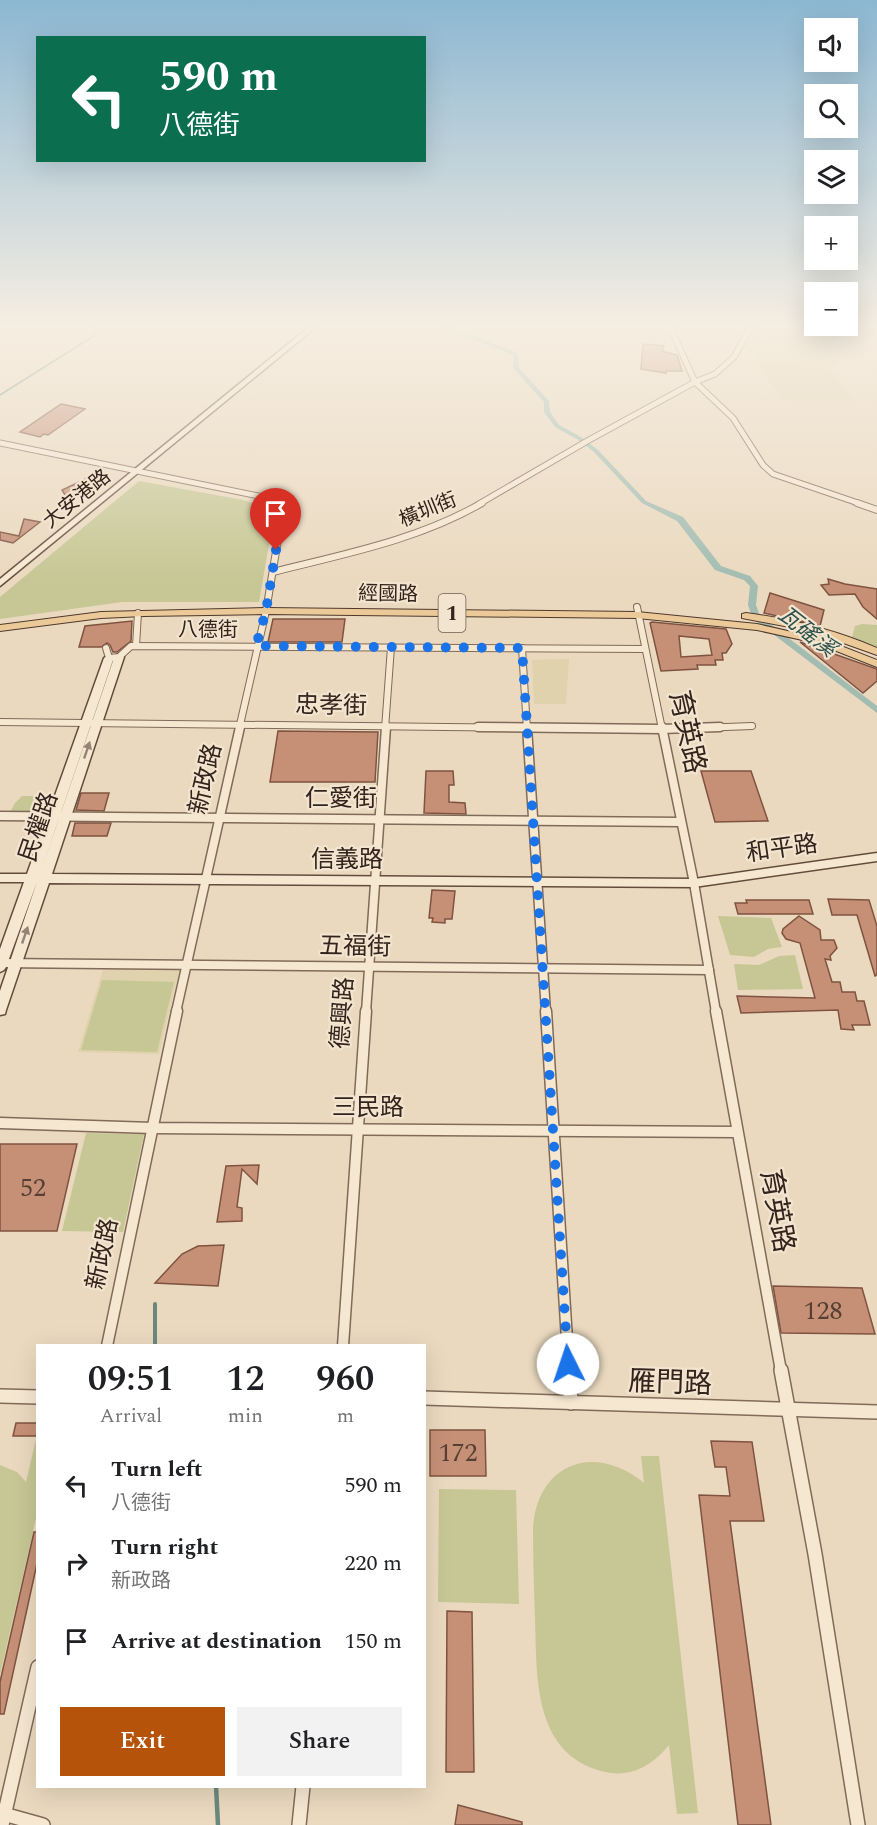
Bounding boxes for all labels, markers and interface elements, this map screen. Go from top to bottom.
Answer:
map controls [804,18,858,336]
button: sound [804,18,858,72]
text: 590 m [159,46,278,109]
icon: left [60,60,138,138]
button: search [804,84,858,138]
text: 八德街 [159,105,240,147]
button: layers [804,150,858,204]
button: + [804,216,858,270]
button: − [804,282,858,336]
street label: 大安港路 [36,462,118,536]
street label: 橫圳街 [395,485,461,535]
pin [250,488,301,550]
icon: arrive [259,497,292,530]
street label: 經國路 [358,578,418,610]
road number: 1 [438,594,466,632]
water label: 瓦磘溪 [771,599,846,667]
street label: 八德街 [178,615,238,645]
street label: 育英路 [657,686,717,778]
street label: 忠孝街 [295,687,367,725]
street label: 新政路 [180,740,232,818]
one-way arrow [83,741,93,759]
street label: 仁愛街 [305,781,377,817]
street label: 民權路 [10,787,68,867]
street label: 和平路 [744,826,820,872]
street label: 信義路 [311,842,383,878]
one-way arrow [21,926,31,944]
street label: 五福街 [319,928,391,966]
street label: 德興路 [323,976,363,1050]
street label: 三民路 [332,1090,404,1126]
street label: 育英路 [749,1166,805,1256]
house number: 52 [20,1168,46,1208]
street label: 新政路 [78,1215,128,1293]
house number: 128 [803,1291,843,1331]
position arrow [536,1332,600,1396]
text: 09:51 [88,1352,174,1407]
text: 12 [226,1352,265,1407]
text: 960 [316,1352,374,1407]
street label: 雁門路 [627,1360,713,1406]
text: Arrival [100,1401,162,1431]
text: min [228,1401,263,1431]
text: m [337,1401,354,1431]
house number: 172 [438,1433,478,1473]
text: Turn left [111,1453,203,1486]
icon: left [60,1469,93,1502]
text: 590 m [345,1469,402,1502]
text: 八德街 [111,1488,171,1518]
text: Turn right [111,1531,218,1564]
icon: right [60,1547,93,1580]
text: 220 m [345,1547,402,1580]
text: 新政路 [111,1566,171,1596]
icon: arrive [60,1625,93,1658]
text: Arrive at destination [111,1625,322,1658]
text: 150 m [345,1625,402,1658]
button: Exit [60,1707,225,1776]
button: Share [237,1707,402,1776]

